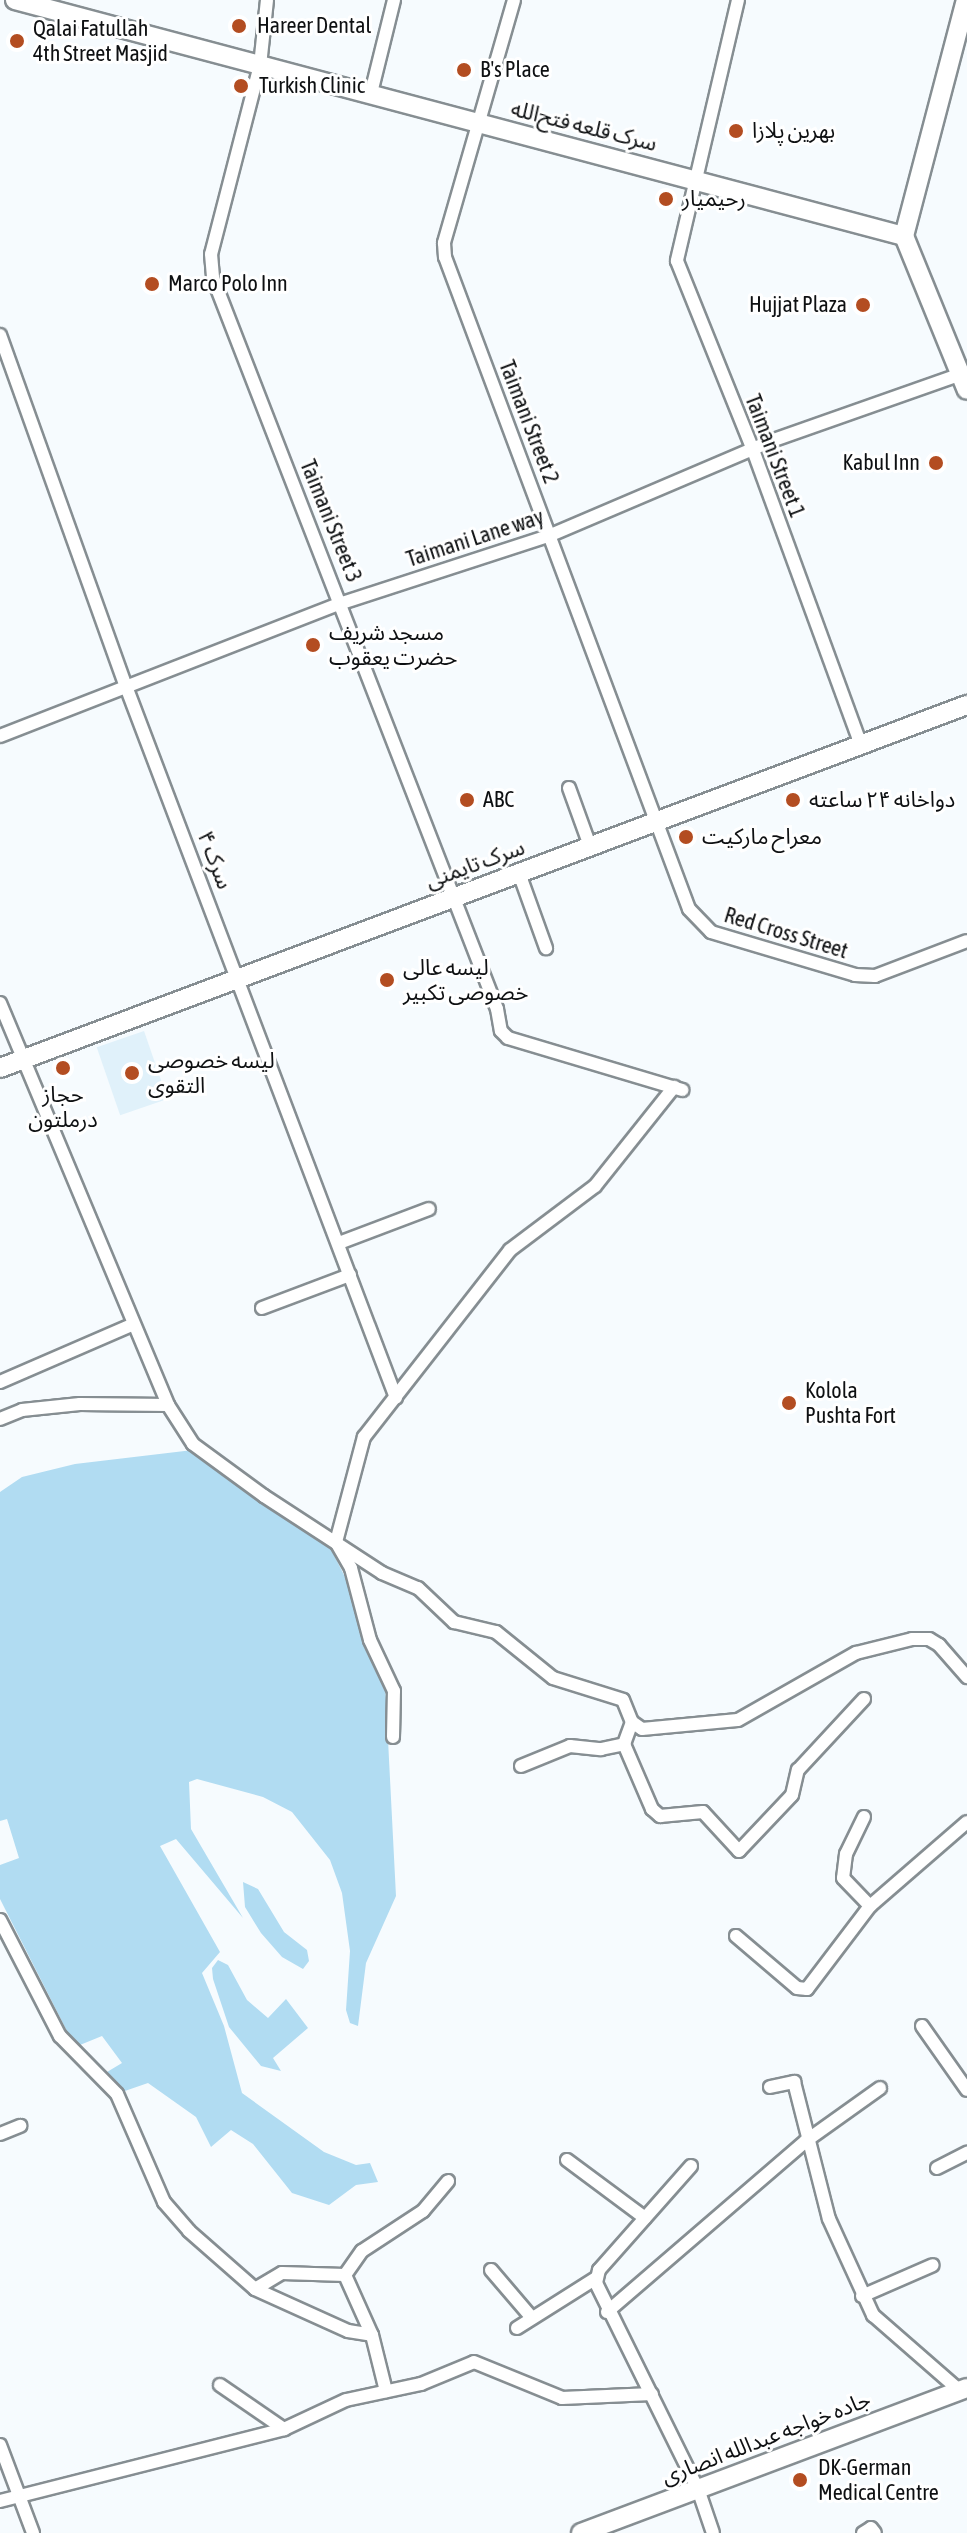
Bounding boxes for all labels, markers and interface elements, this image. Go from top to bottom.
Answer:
place label: Hareer Dental [257,13,371,39]
place label: Qalai Fatullah 4th Street Masjid [33,15,168,66]
marker: Hareer Dental [228,15,250,37]
marker: Qalai Fatullah 4th Street Masjid [8,32,26,50]
place label: B's Place [480,57,550,83]
marker: B's Place [455,61,473,79]
place label: Turkish Clinic [259,73,365,99]
marker: Turkish Clinic [230,75,252,97]
street label: سرک قلعه فتح‌الله [508,95,660,157]
place label: بهرین پلازا [752,118,835,144]
marker: بهرین پلازا [727,122,745,140]
place label: رحیمیار [682,186,746,212]
marker: رحیمیار [657,190,675,208]
place label: Marco Polo Inn [168,271,288,297]
marker: Marco Polo Inn [143,275,161,293]
place label: Hujjat Plaza [749,292,847,318]
marker: Hujjat Plaza [854,296,872,314]
street label: Taimani Street 2 [493,357,565,487]
street label: Taimani Street 1 [739,391,811,521]
place label: Kabul Inn [843,450,920,476]
marker: Kabul Inn [927,454,945,472]
street label: Taimani Street 3 [294,456,368,586]
street label: Taimani Lane way [403,503,547,573]
place label: مسجد شریف حضرت یعقوب [329,619,458,670]
marker: مسجد شریف حضرت یعقوب [304,636,322,654]
place label: ABC [483,787,514,813]
place label: دواخانه ۲۴ ساعته [809,787,955,813]
marker: ABC [458,791,476,809]
marker: دواخانه ۲۴ ساعته [784,791,802,809]
place label: معراح مارکیت [702,824,822,850]
street label: سرک ۴ [192,827,238,893]
marker: معراح مارکیت [677,828,695,846]
street label: سرک تایمنی [422,834,528,894]
street label: Red Cross Street [721,902,851,964]
place label: لیسه عالی خصوصی تکبیر [403,954,529,1006]
marker: لیسه عالی خصوصی تکبیر [378,971,396,989]
place label: لیسه خصوصی التقوی [148,1047,275,1098]
marker: حجاز درملتون [54,1059,72,1077]
marker: لیسه خصوصی التقوی [123,1064,141,1082]
place label: حجاز درملتون [28,1081,98,1132]
place label: Kolola Pushta Fort [805,1377,896,1428]
marker: Kolola Pushta Fort [780,1394,798,1412]
street label: جاده خواجه عبدالله انصاری [658,2386,874,2490]
place label: DK-German Medical Centre [818,2454,939,2506]
marker: DK-German Medical Centre [789,2469,811,2491]

